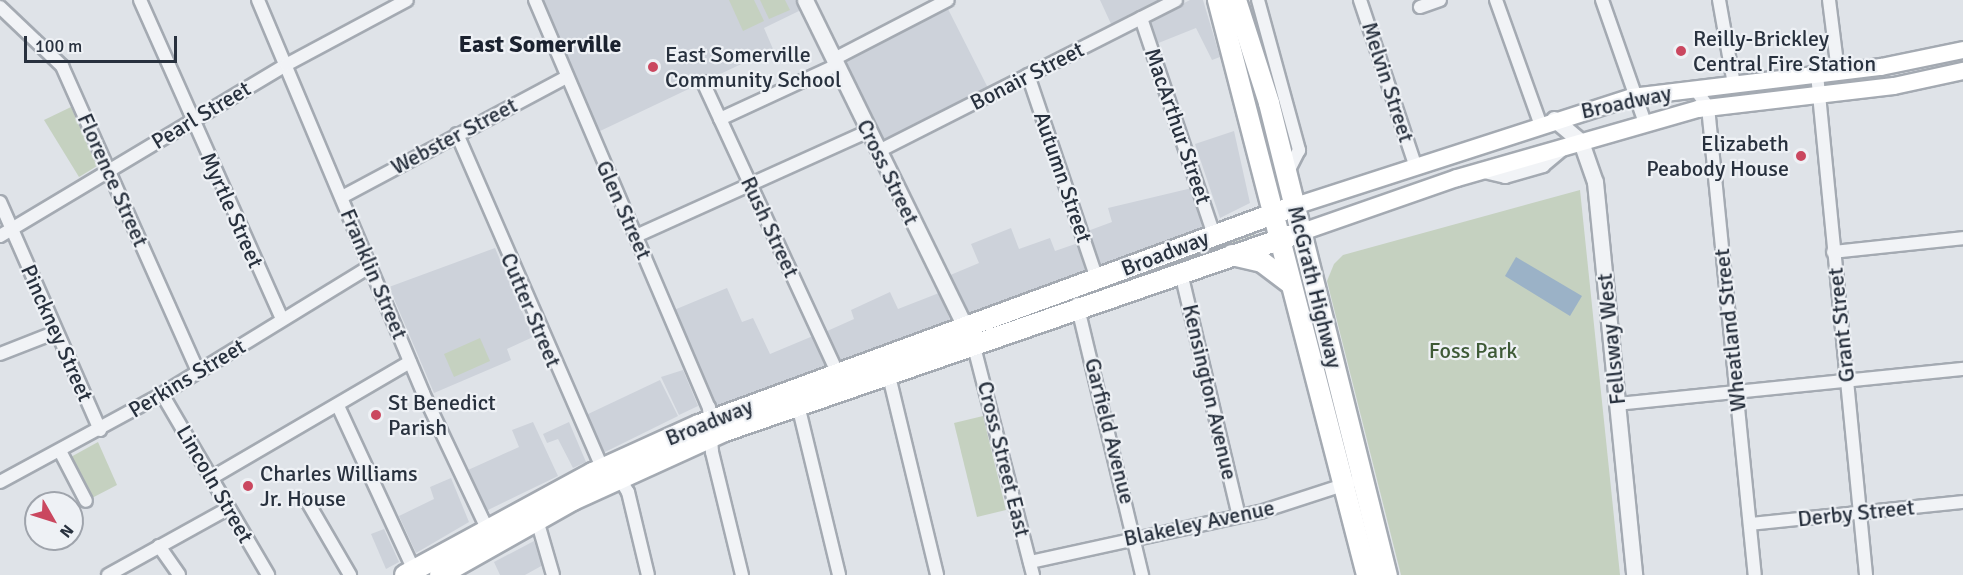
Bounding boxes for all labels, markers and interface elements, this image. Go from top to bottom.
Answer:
street label: Melvin Street [1356,19,1420,145]
scale bar [27,24,180,62]
place label: Reilly-Brickley Central Fire Station [1693,25,1876,76]
district label: East Somerville [458,31,622,59]
text: 100 m [35,35,82,57]
street label: Bonair Street [966,36,1088,116]
place label: East Somerville Community School [665,41,841,92]
marker: Reilly-Brickley Central Fire Station [1674,44,1688,58]
street label: MacArthur Street [1139,45,1217,207]
marker: East Somerville Community School [646,60,660,74]
street label: Pearl Street [147,75,255,155]
street label: Broadway [1578,80,1674,124]
street label: Webster Street [387,92,521,180]
street label: Autumn Street [1028,108,1098,246]
street label: Florence Street [72,109,154,251]
street label: Cross Street [851,115,925,229]
place label: Elizabeth Peabody House [1646,130,1789,182]
street label: Myrtle Street [195,148,269,272]
marker: Elizabeth Peabody House [1794,149,1808,163]
street label: Glen Street [590,156,658,264]
street label: Rush Street [735,172,805,282]
street label: McGrath Highway [1282,203,1348,371]
street label: Franklin Street [335,205,413,343]
street label: Broadway [1117,224,1213,282]
street label: Wheatland Street [1708,247,1752,413]
street label: Cutter Street [495,249,567,371]
street label: Pinckney Street [15,260,99,406]
street label: Grant Street [1822,266,1860,384]
street label: Fellsway West [1591,272,1631,406]
street label: Kensington Avenue [1177,302,1243,482]
street label: Perkins Street [124,333,250,423]
park label: Foss Park [1429,338,1517,364]
street label: Garfield Avenue [1079,355,1141,507]
street label: Cross Street East [972,378,1036,540]
place label: St Benedict Parish [388,389,496,440]
street label: Broadway [662,393,756,451]
marker: St Benedict Parish [369,408,383,422]
street label: Lincoln Street [171,421,259,547]
place label: Charles Williams Jr. House [260,460,418,512]
marker: Charles Williams Jr. House [241,479,255,493]
north arrow [24,491,84,551]
street label: Blakeley Avenue [1121,494,1277,552]
street label: Derby Street [1796,494,1916,532]
text: N [55,520,78,542]

